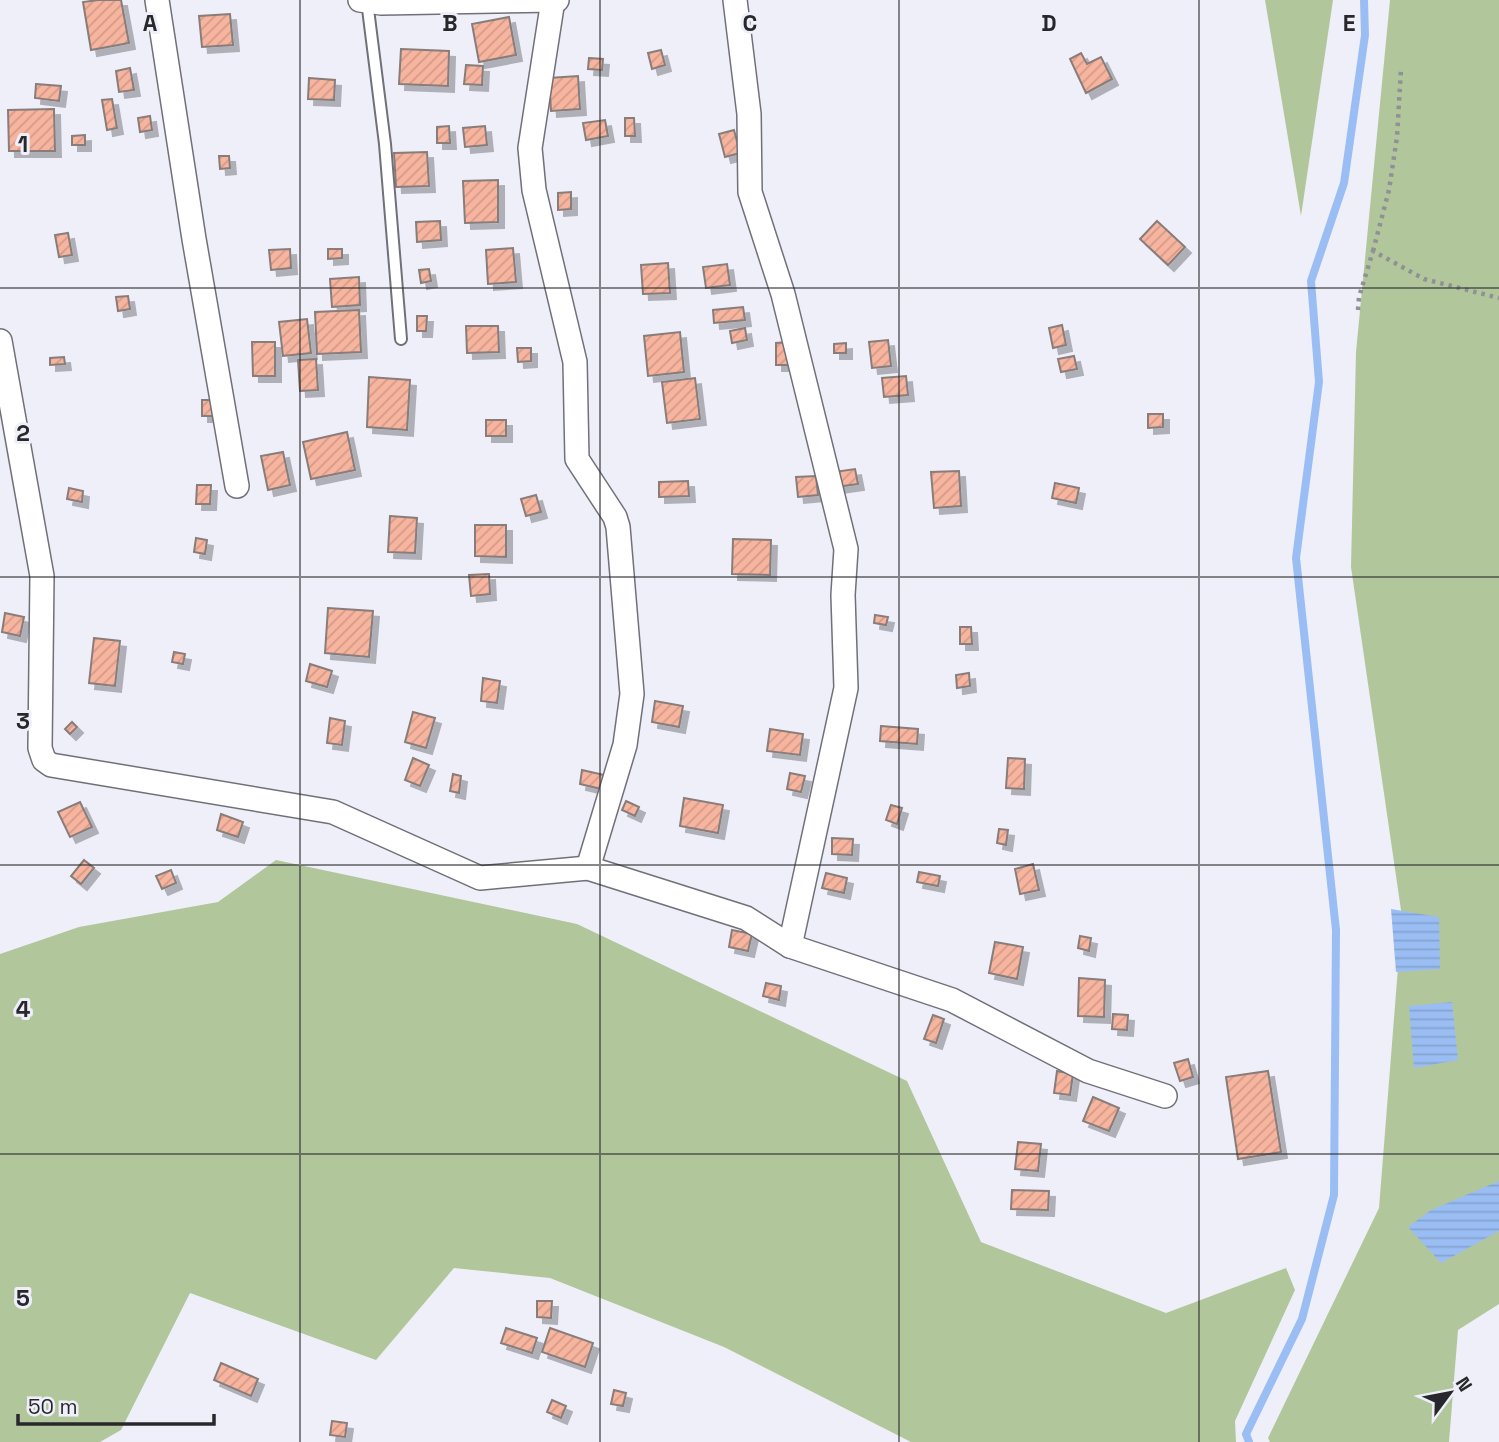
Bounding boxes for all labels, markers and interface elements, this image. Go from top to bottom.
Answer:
text: A [143,8,158,38]
text: B [442,8,458,38]
text: C [743,8,757,38]
text: D [1041,8,1057,38]
text: E [1343,8,1355,38]
text: 1 [18,129,28,159]
text: 2 [16,418,30,448]
text: 3 [16,706,30,736]
text: 4 [16,994,31,1024]
text: 5 [16,1283,30,1313]
north arrow [1415,1358,1485,1428]
text: N [1450,1372,1478,1396]
scale bar [18,1382,214,1426]
text: 50 m [28,1393,78,1420]

